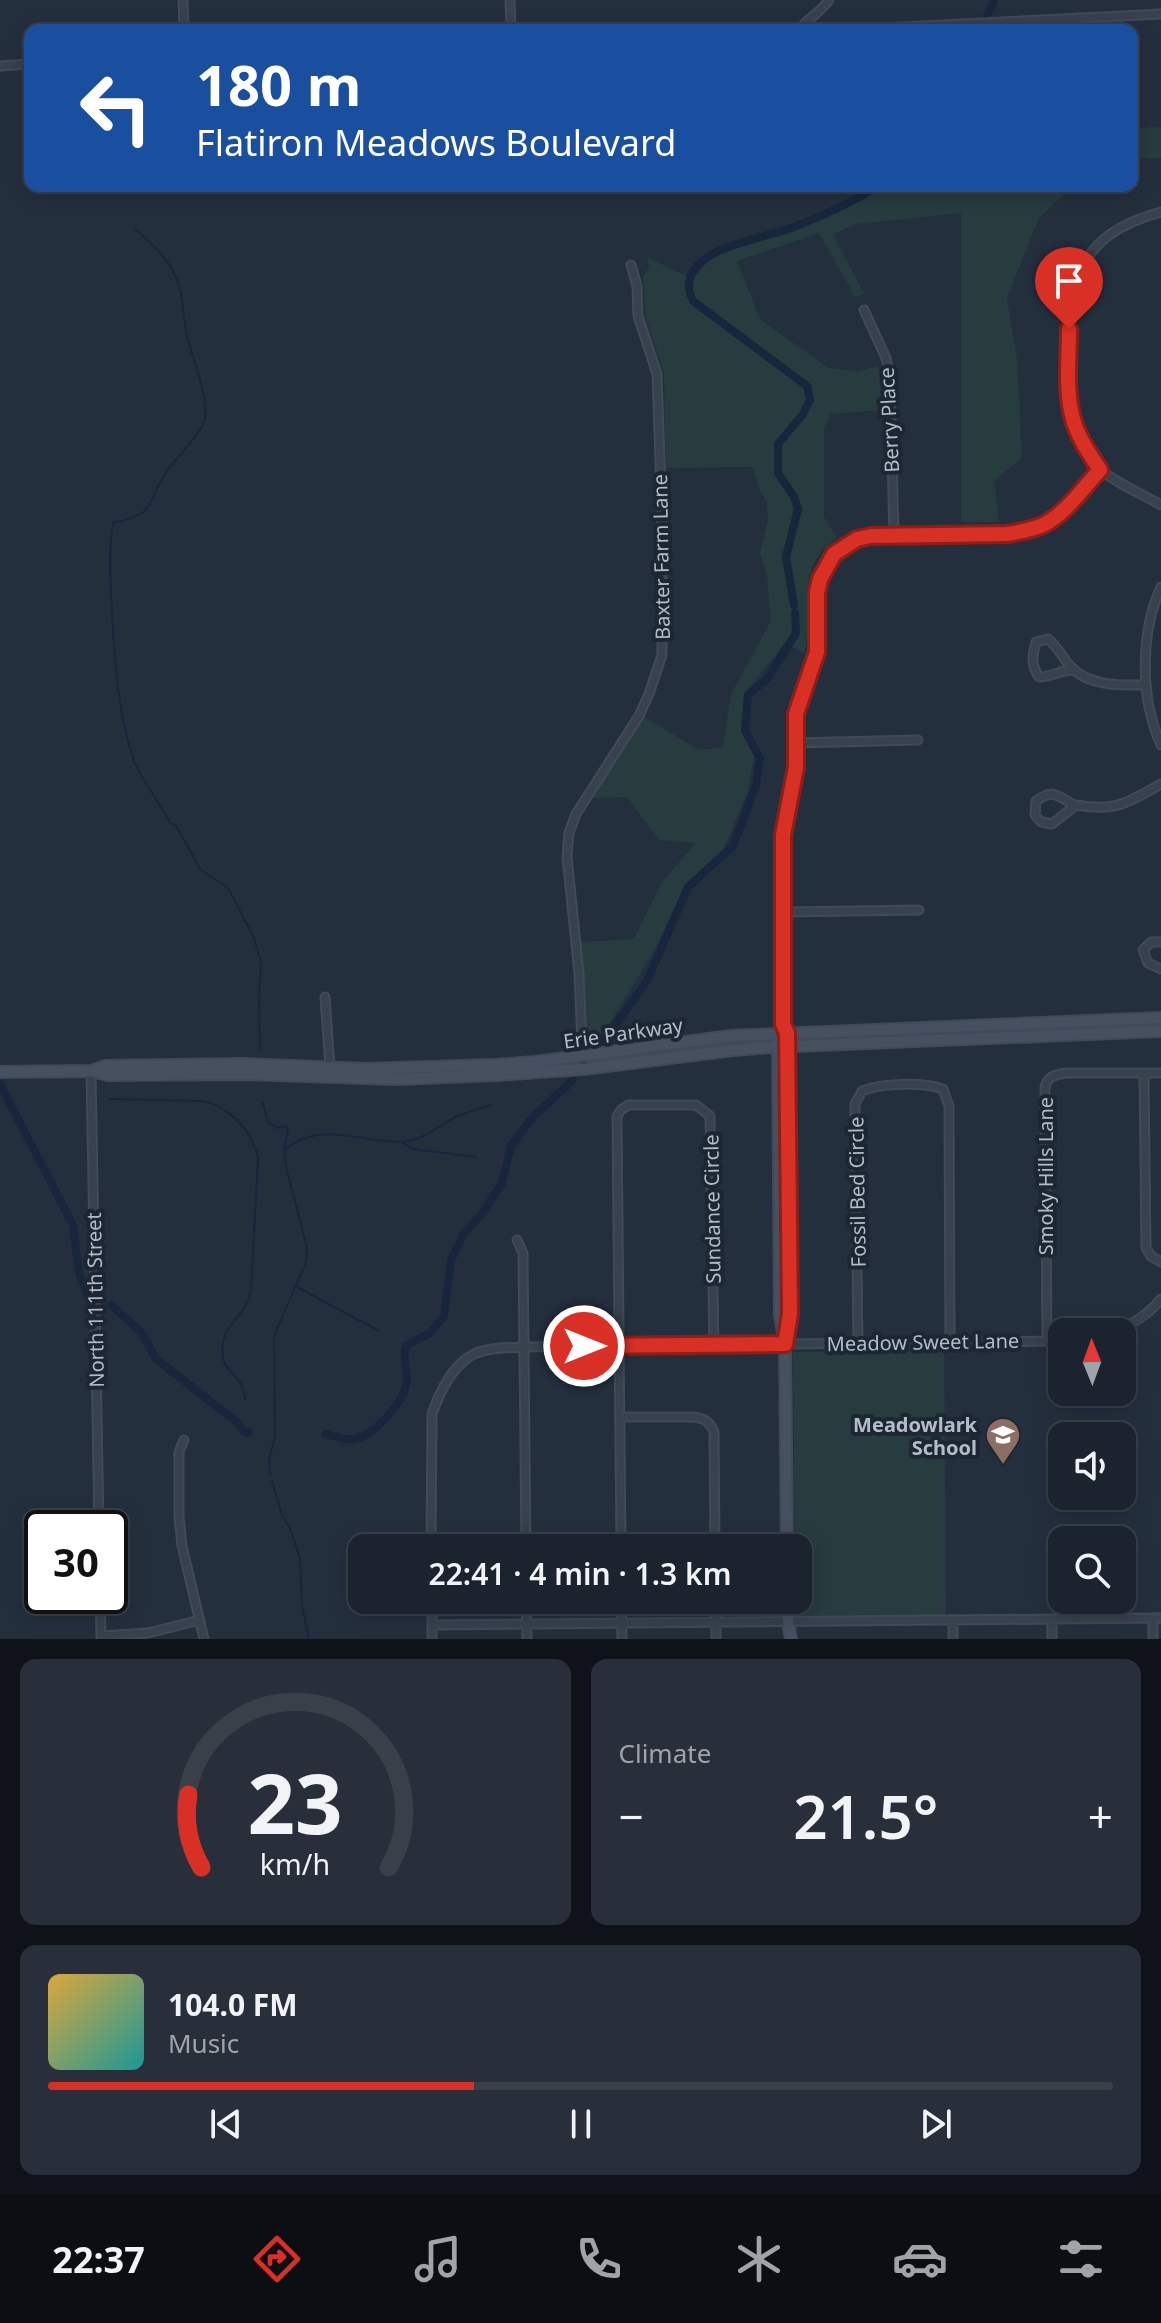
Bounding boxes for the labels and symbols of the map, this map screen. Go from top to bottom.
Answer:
pin [1035,247,1103,329]
street label: Berry Place [873,367,905,473]
street label: Baxter Farm Lane [646,474,676,640]
street label: Erie Parkway [561,1011,685,1055]
street label: Smoky Hills Lane [1032,1097,1059,1255]
street label: Fossil Bed Circle [842,1116,872,1268]
street label: Sundance Circle [697,1134,727,1284]
street label: North 111th Street [80,1212,110,1388]
position arrow [542,1304,626,1388]
north arrow [1048,1318,1136,1406]
street label: Meadow Sweet Lane [826,1327,1020,1357]
place label: Meadowlark School [853,1411,978,1461]
school or university icon: Meadowlark School [984,1416,1022,1466]
speed limit sign: 30 [24,1510,128,1614]

